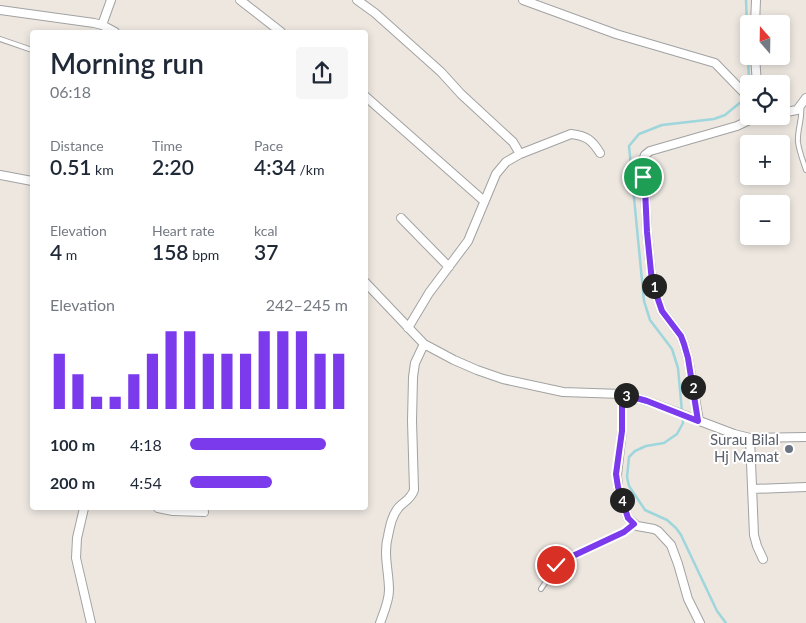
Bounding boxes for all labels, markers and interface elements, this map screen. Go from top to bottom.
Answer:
north arrow [740,15,790,65]
map controls [740,15,790,245]
text: Morning run [50,46,204,80]
button: share [296,47,348,99]
button: locate [740,75,790,125]
text: 06:18 [50,82,91,101]
button: + [740,135,790,185]
text: Distance [50,137,104,154]
text: Time [152,137,183,154]
text: Pace [254,137,283,154]
text: 0.51 [50,154,92,179]
text: 2:20 [152,154,194,179]
text: 4:34 [254,154,296,179]
pin [622,156,664,198]
text: km [92,161,114,178]
text: /km [296,161,324,178]
icon: arrive [629,163,657,191]
button: − [740,195,790,245]
text: Elevation [50,222,107,239]
text: Heart rate [152,222,215,239]
text: kcal [254,222,278,239]
text: 4 [50,239,62,264]
text: 158 [152,239,189,264]
text: 37 [254,239,278,264]
text: m [62,246,77,263]
text: bpm [189,246,219,263]
pin: 1 [642,274,666,298]
text: 1 [650,278,659,295]
text: Elevation [50,295,115,314]
text: 242–245 m [266,295,348,314]
pin: 2 [680,374,706,400]
text: 2 [689,379,698,396]
pin: 3 [614,382,638,408]
text: 3 [622,387,631,404]
place label: Surau Bilal Hj Mamat [710,430,780,465]
text: 100 m [50,435,95,454]
text: 4:18 [130,435,162,454]
marker: Surau Bilal Hj Mamat [783,443,795,455]
text: 200 m [50,473,95,492]
text: 4:54 [130,473,162,492]
pin: 4 [610,488,634,512]
text: 4 [618,492,627,509]
pin [535,544,577,586]
icon: check [542,551,570,579]

